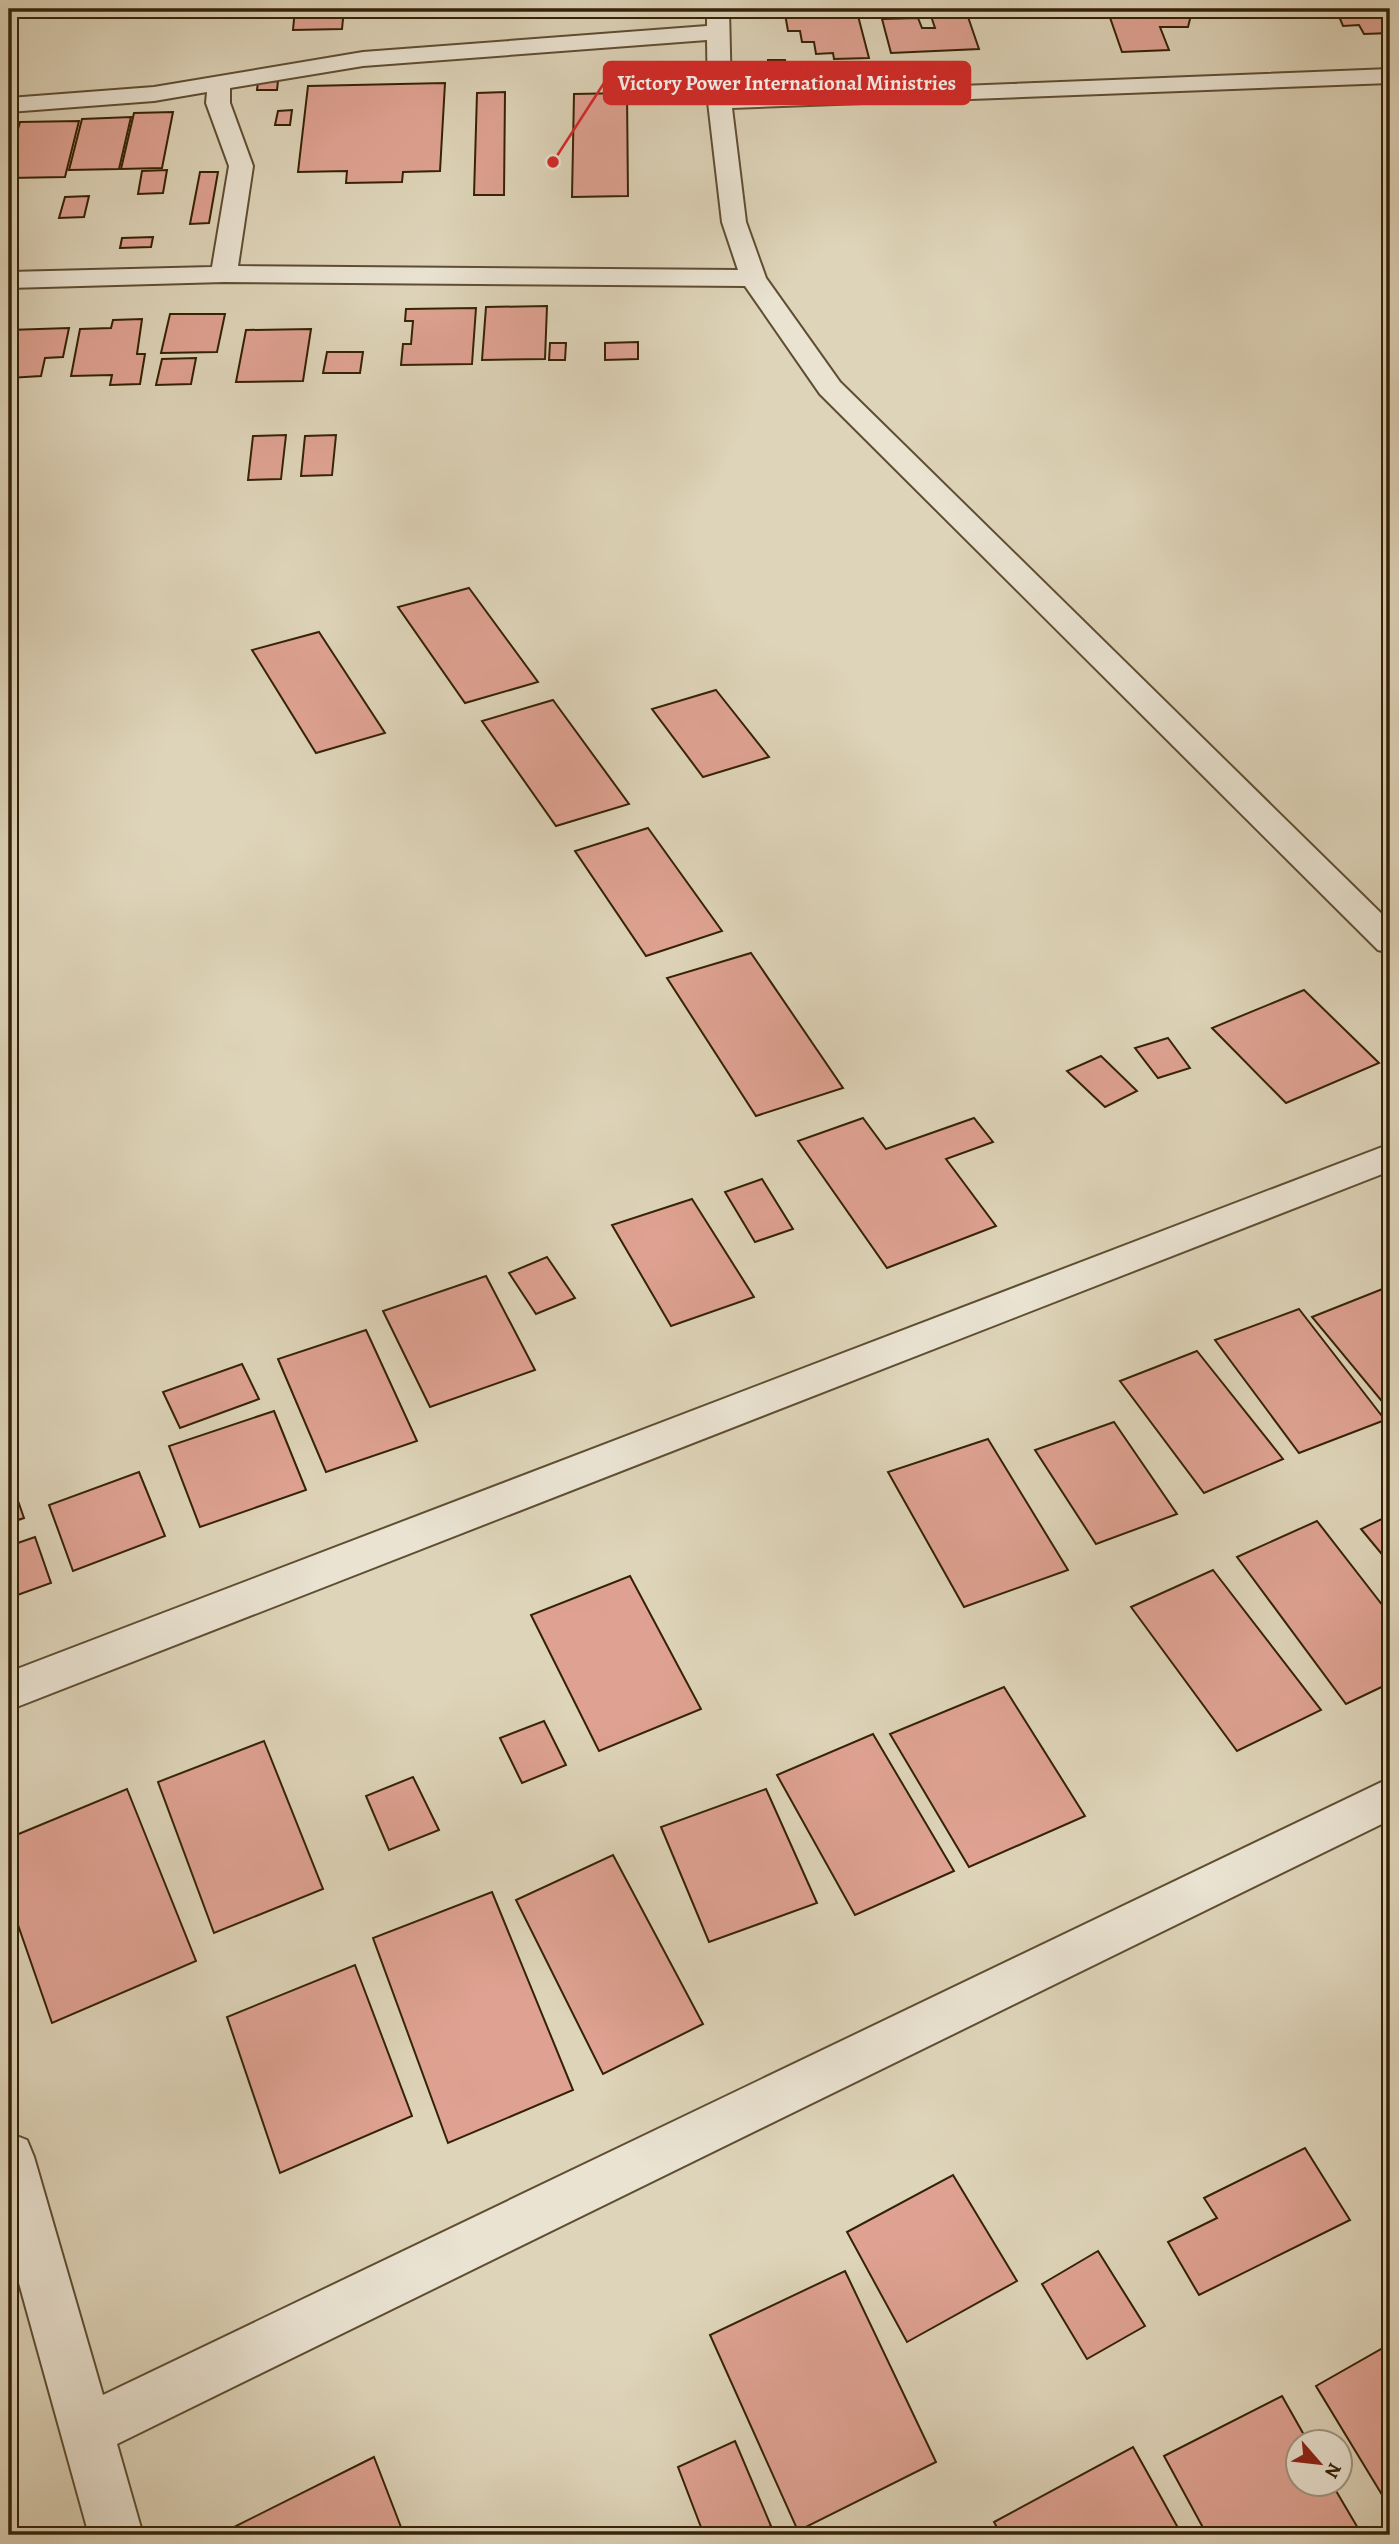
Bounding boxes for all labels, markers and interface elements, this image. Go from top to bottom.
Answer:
callout: Victory Power International Ministries [604,62,970,104]
text: Victory Power International Ministries [617,69,956,97]
north arrow [1284,2428,1354,2498]
text: N [1318,2458,1348,2483]

